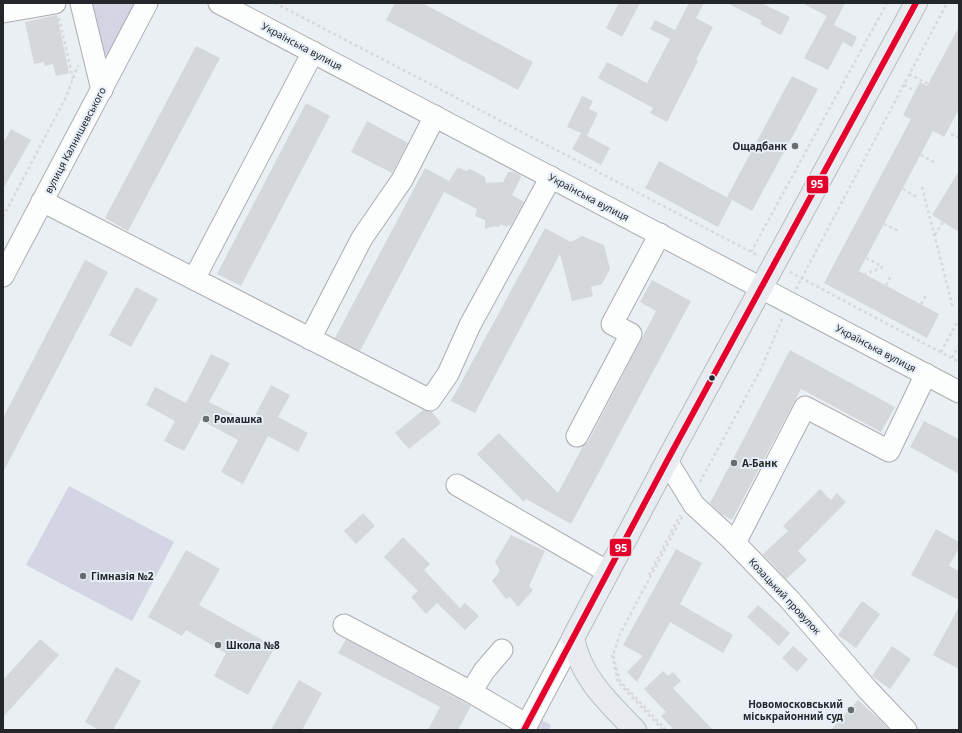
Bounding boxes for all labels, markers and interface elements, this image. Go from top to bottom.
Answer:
street label: Українська вулиця [259,19,345,73]
street label: вулиця Калнишевського [41,84,109,196]
place label: Ощадбанк [732,139,788,153]
marker: Ощадбанк [790,141,800,151]
street label: Українська вулиця [546,170,632,224]
line badge: 95 [806,175,829,194]
text: 95 [811,176,823,191]
street label: Українська вулиця [833,321,919,375]
unlabelled marker [707,373,717,383]
place label: Ромашка [214,412,262,426]
marker: Ромашка [201,414,211,424]
place label: А-Банк [742,456,778,470]
marker: А-Банк [729,458,739,468]
line badge: 95 [609,538,632,557]
text: 95 [615,540,627,555]
street label: Козацький провулок [746,555,825,638]
place label: Гімназія №2 [91,569,154,583]
marker: Гімназія №2 [78,571,88,581]
place label: Школа №8 [226,638,280,652]
marker: Школа №8 [213,640,223,650]
place label: Новомосковський міськрайонний суд [743,697,844,723]
marker: Новомосковський міськрайонний суд [846,705,856,715]

